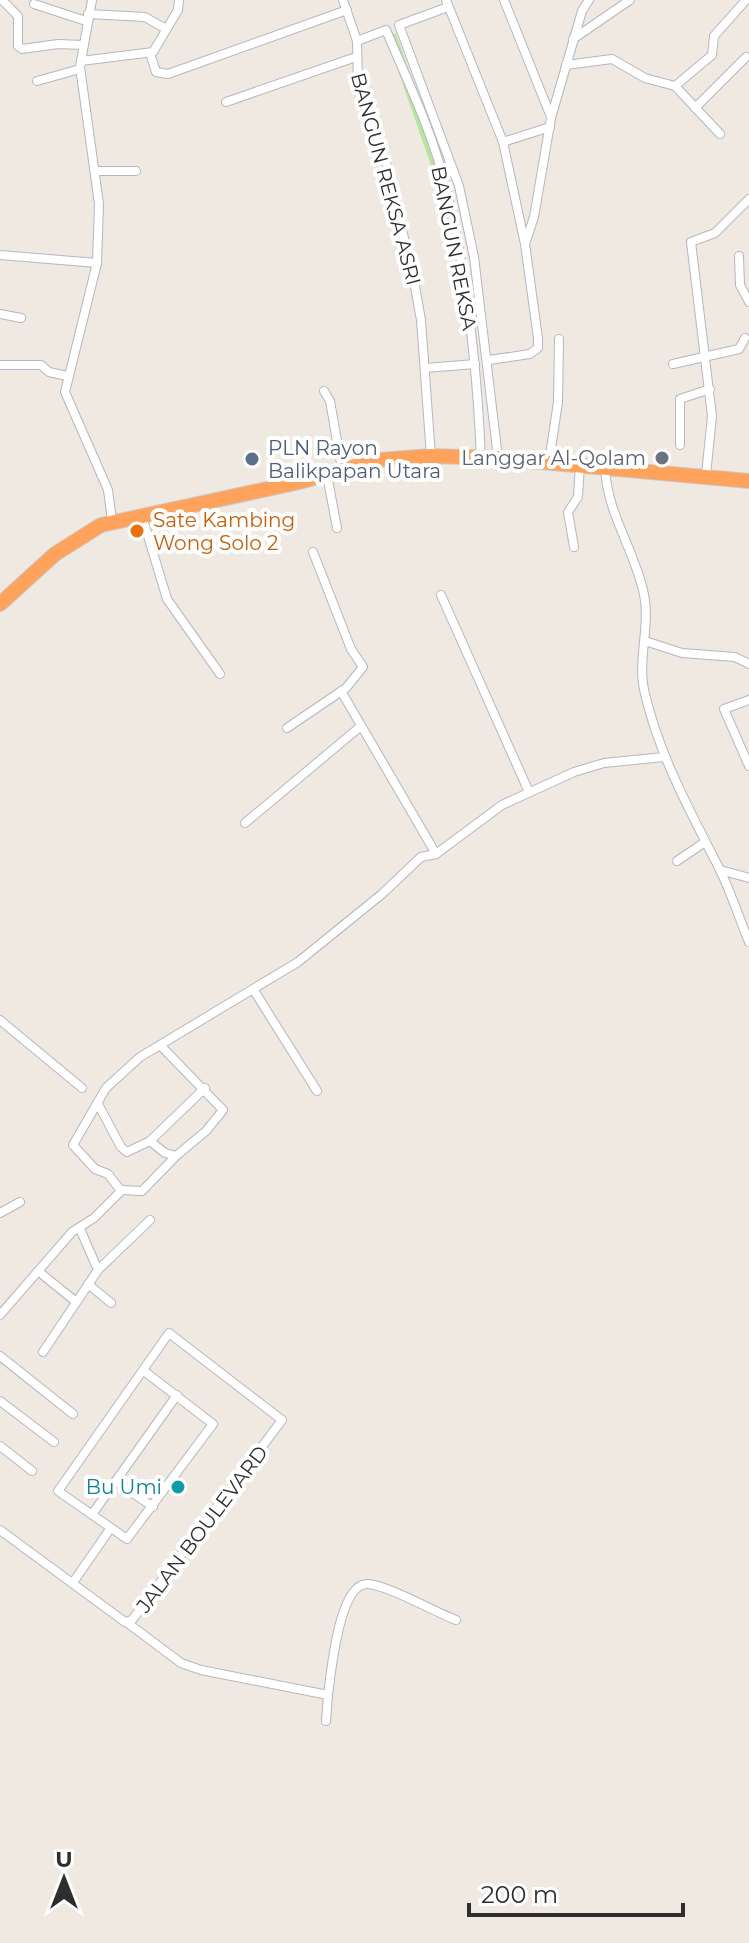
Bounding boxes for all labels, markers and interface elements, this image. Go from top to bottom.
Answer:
street label: BANGUN REKSA ASRI [346,70,426,288]
street label: BANGUN REKSA [426,164,482,333]
place label: PLN Rayon Balikpapan Utara [268,436,441,483]
place label: Langgar Al-Qolam [461,446,646,470]
marker: Langgar Al-Qolam [653,449,671,467]
marker: PLN Rayon Balikpapan Utara [243,450,261,468]
place label: Sate Kambing Wong Solo 2 [153,508,295,555]
marker: Sate Kambing Wong Solo 2 [128,522,146,540]
street label: JALAN BOULEVARD [131,1441,273,1618]
place label: Bu Umi [86,1475,162,1499]
marker: Bu Umi [169,1478,187,1496]
north arrow [24,1839,104,1919]
text: U [55,1846,73,1873]
scale bar [469,1867,683,1917]
text: 200 m [481,1880,558,1909]

